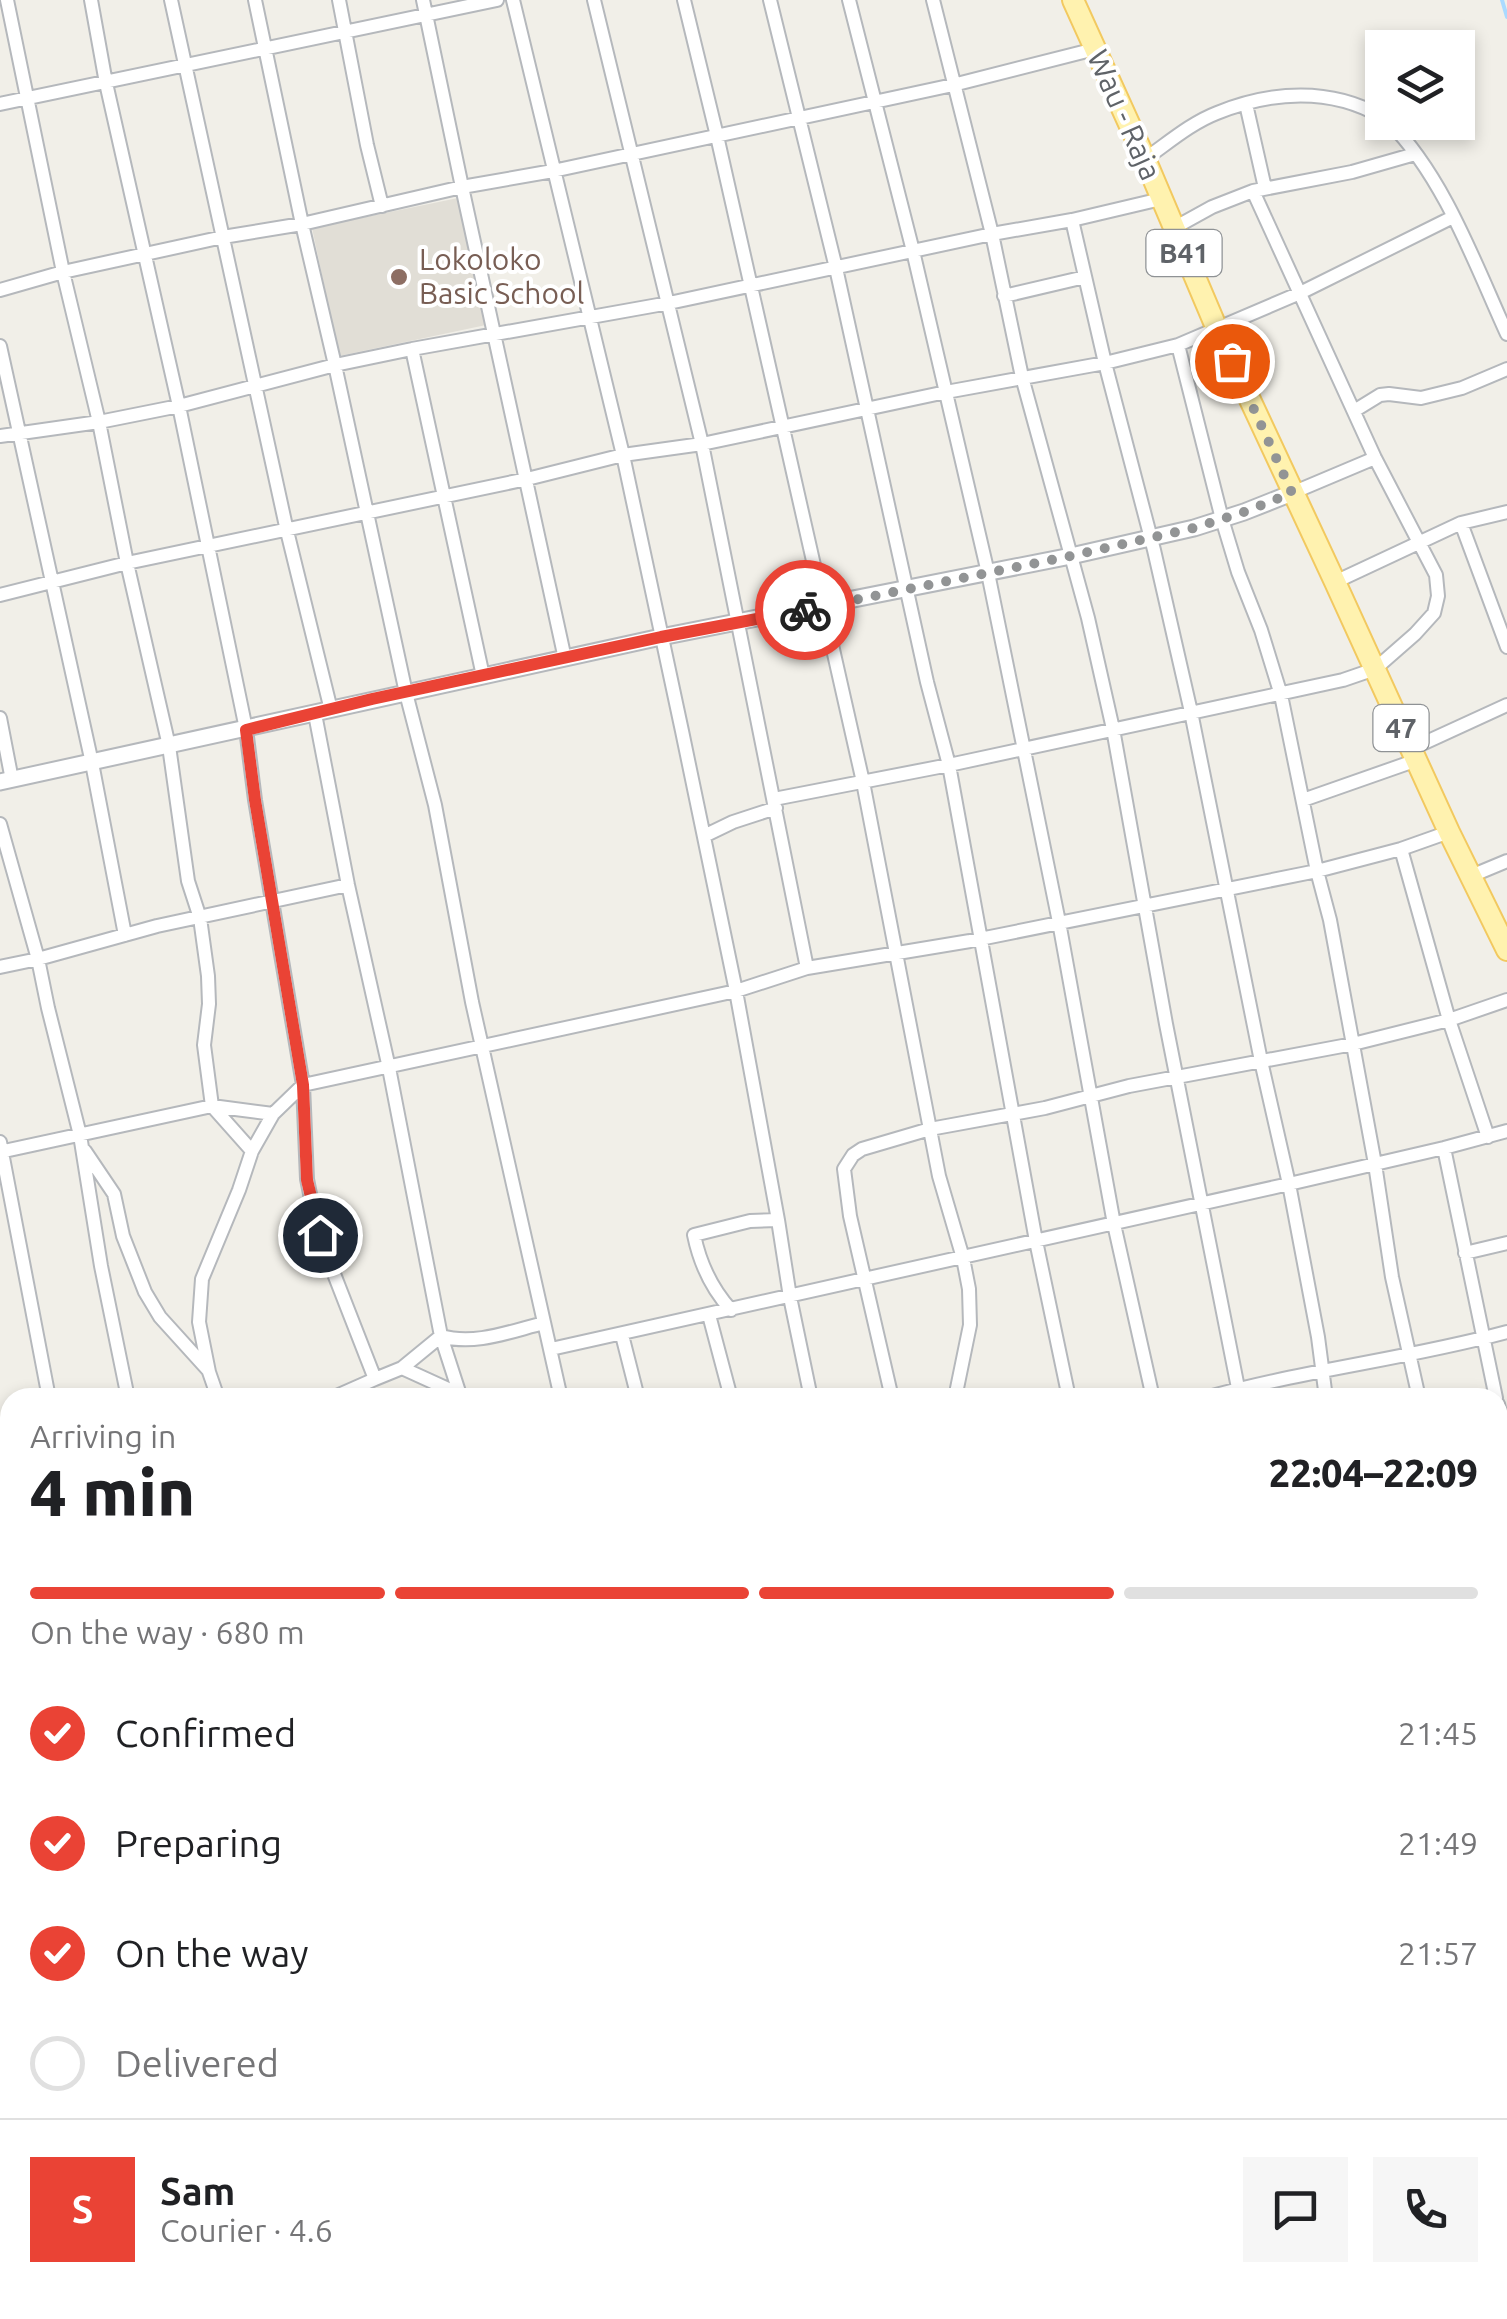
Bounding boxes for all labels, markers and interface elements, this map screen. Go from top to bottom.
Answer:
map controls [1365,30,1475,140]
button: layers [1365,30,1475,140]
street label: Wau - Raja [1081,44,1169,185]
road number: B41 [1146,230,1222,276]
place label: Lokoloko Basic School [419,242,584,310]
marker: Lokoloko Basic School [388,266,410,288]
pin [1190,319,1275,404]
icon: bag [1205,334,1260,389]
courier [755,560,855,660]
icon: bike [778,583,833,638]
road number: 47 [1374,705,1428,751]
pin [278,1193,363,1278]
icon: home [293,1208,348,1263]
text: Arriving in [30,1418,176,1454]
text: 22:04–22:09 [1269,1452,1478,1494]
text: 4 min [30,1455,195,1528]
text: On the way · 680 m [30,1614,305,1650]
icon: check [30,1706,85,1761]
text: Confirmed [115,1712,296,1754]
text: 21:45 [1398,1715,1478,1751]
icon: check [30,1816,85,1871]
text: Preparing [115,1822,282,1864]
text: 21:49 [1398,1825,1478,1861]
icon: check [30,1926,85,1981]
text: On the way [115,1932,308,1974]
text: 21:57 [1398,1935,1478,1971]
text: Delivered [115,2042,279,2084]
button: chat [1243,2157,1348,2262]
button: phone [1373,2157,1478,2262]
text: Sam [160,2170,235,2212]
text: S [72,2188,93,2230]
text: Courier · 4.6 [160,2212,333,2248]

